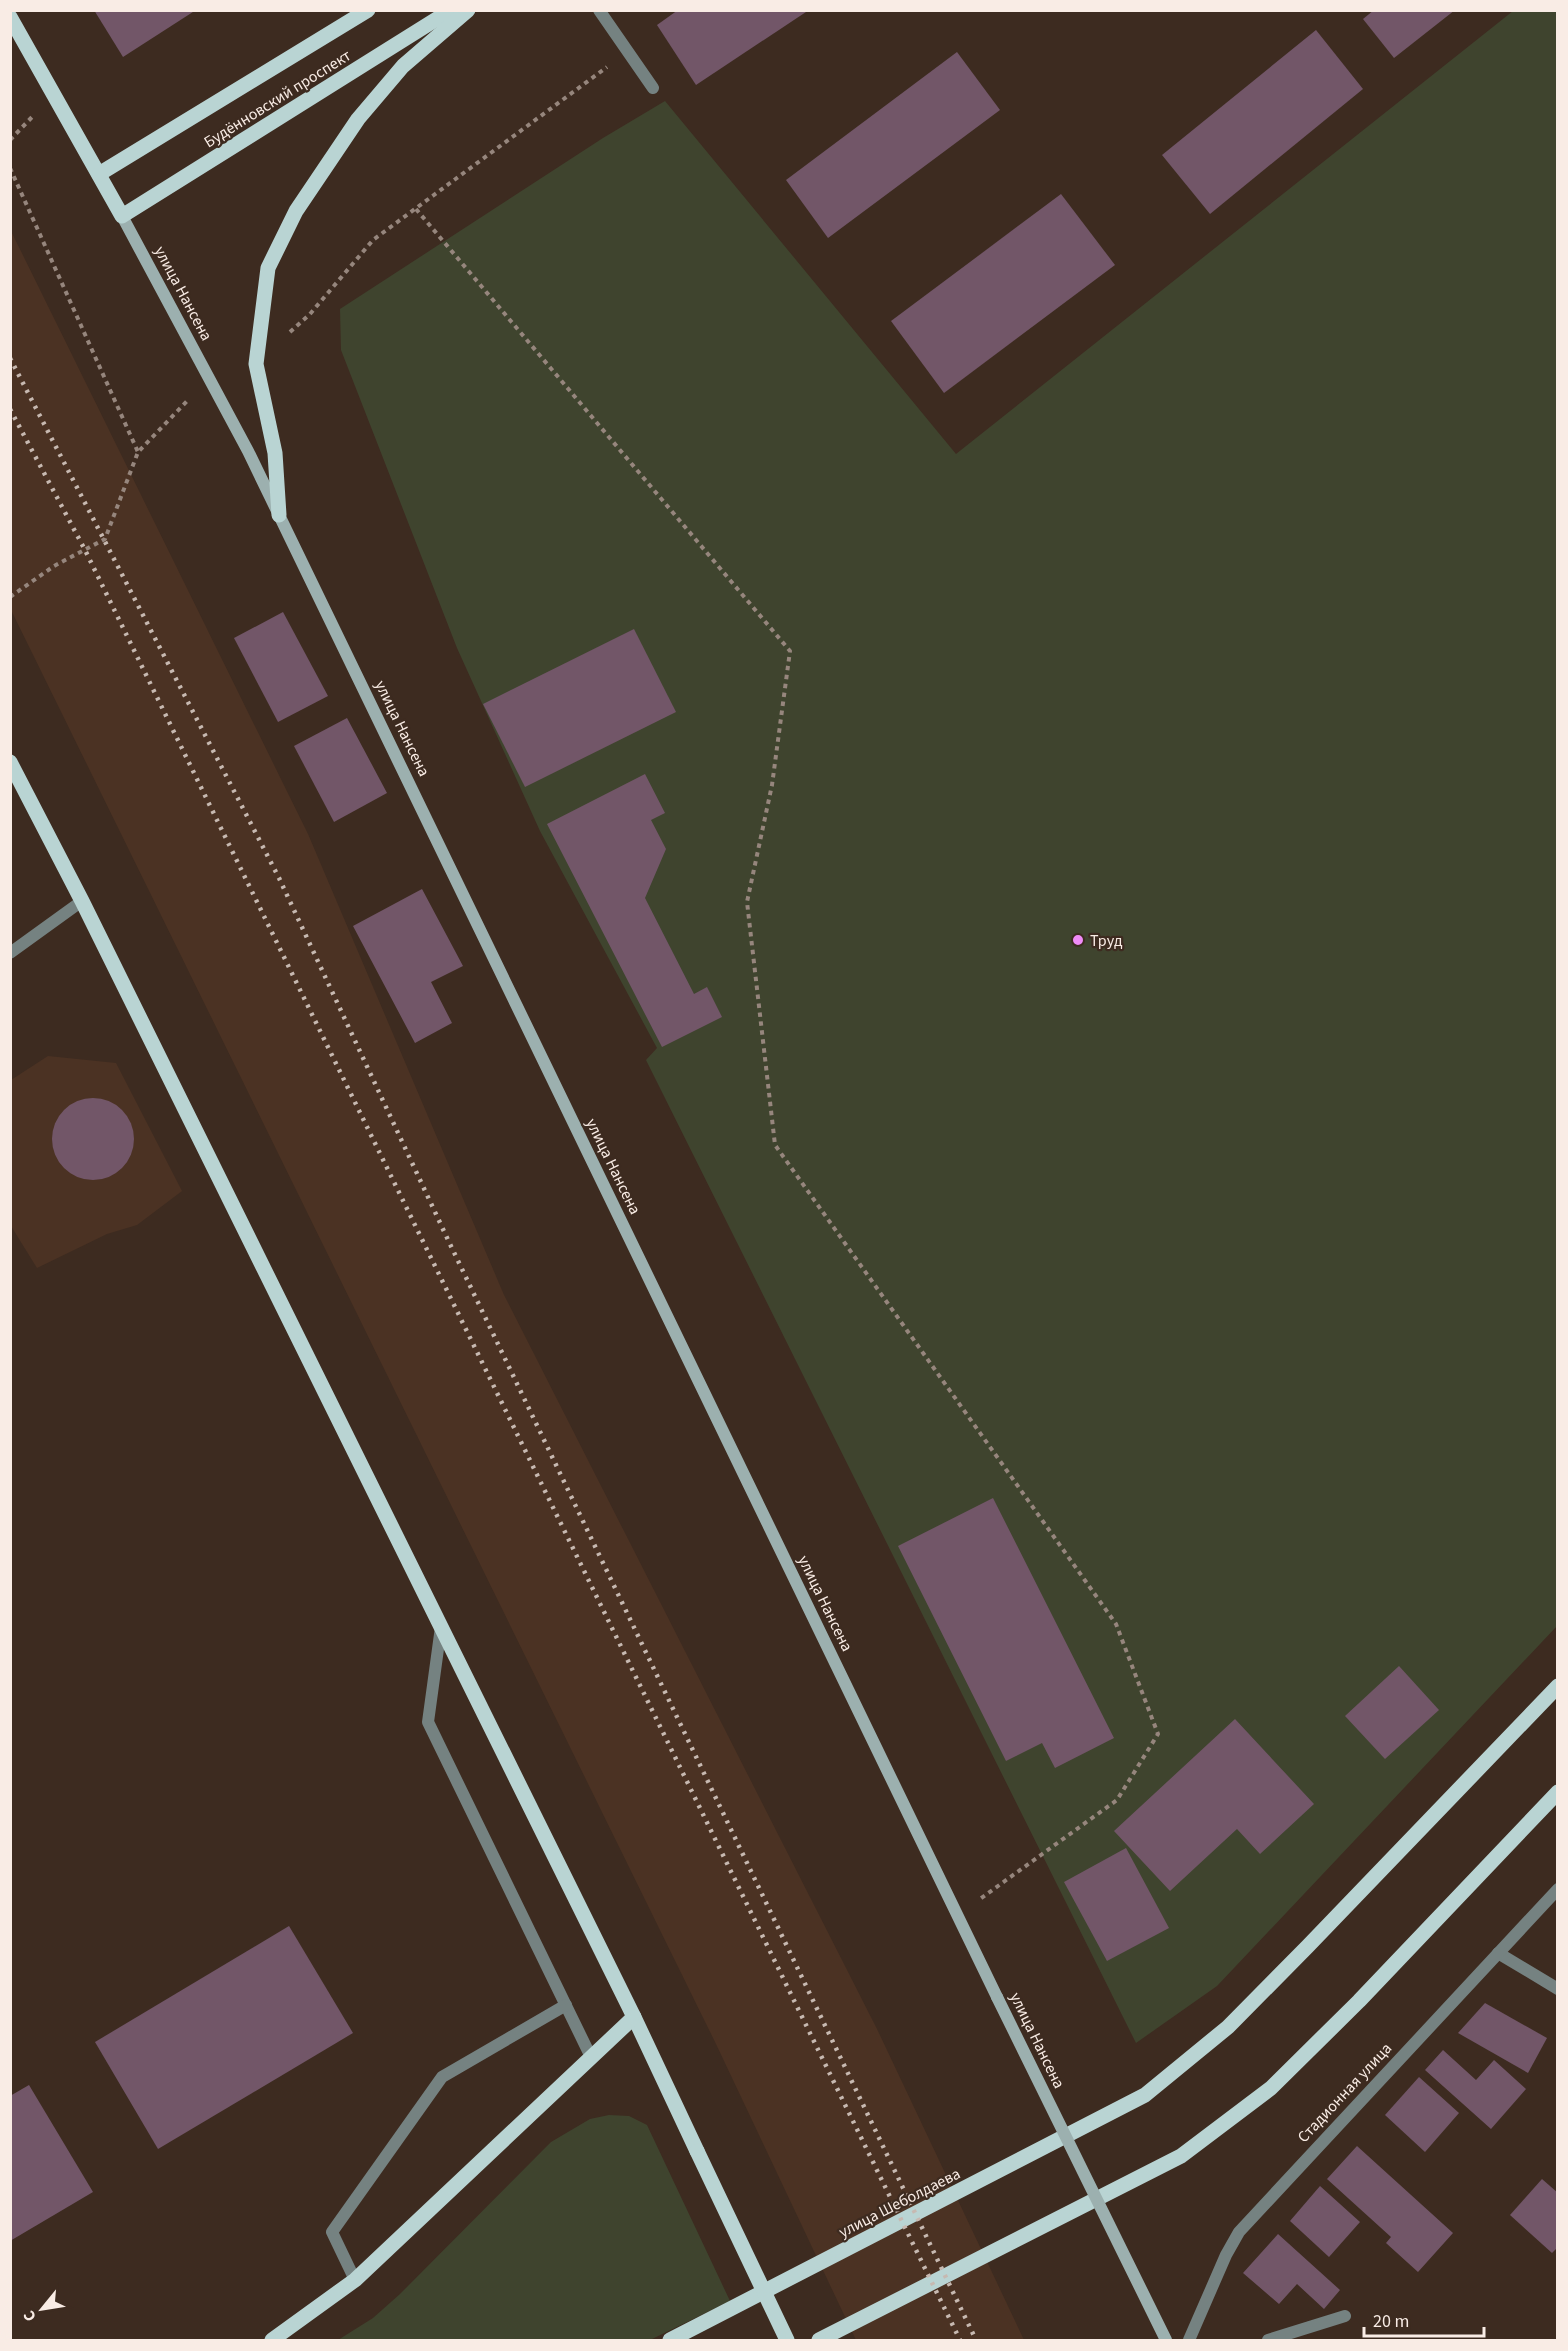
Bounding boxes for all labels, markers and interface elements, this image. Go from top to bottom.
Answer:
street label: Будённовский проспект [200,45,355,153]
street label: улица Нансена [149,242,217,345]
street label: улица Нансена [369,677,435,780]
place label: Труд [1090,930,1123,952]
marker: Труд [1071,933,1085,947]
street label: улица Нансена [580,1115,646,1218]
street label: улица Нансена [792,1552,858,1655]
street label: улица Нансена [1004,1989,1070,2092]
street label: Стадионная улица [1293,2038,1397,2148]
street label: улица Шеболдаева [835,2163,964,2243]
north arrow [12,2279,72,2339]
scale bar [1364,2300,1484,2338]
text: С [18,2306,42,2326]
text: 20 m [1373,2309,1409,2334]

